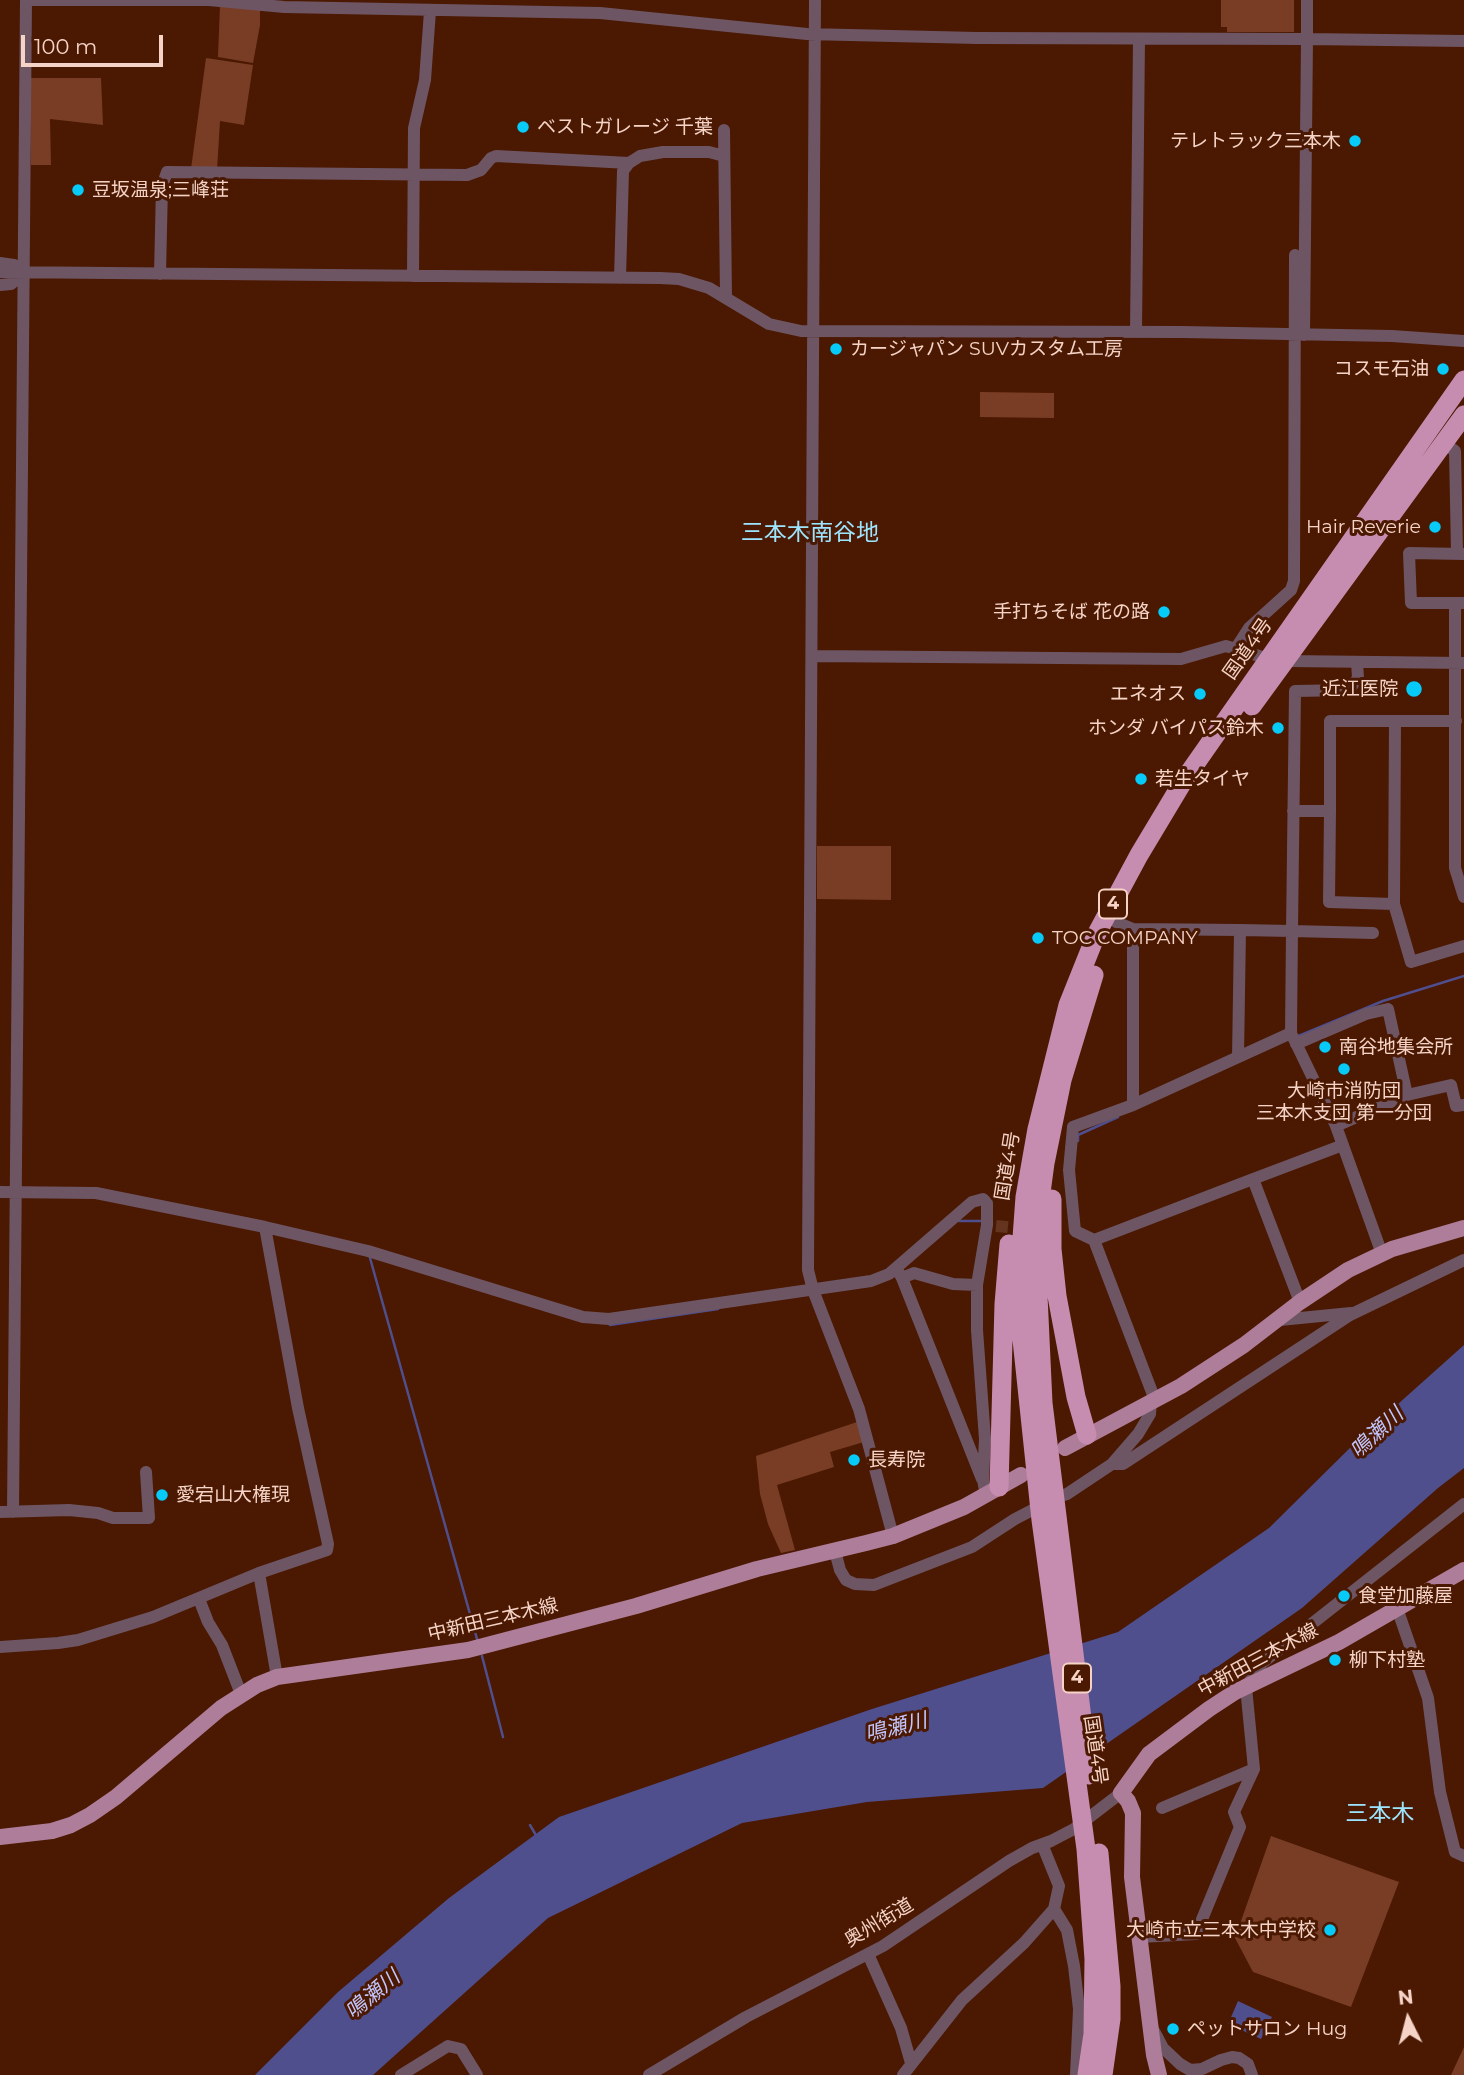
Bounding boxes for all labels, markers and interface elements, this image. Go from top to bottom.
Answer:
scale bar [24,21,166,65]
text: 100 m [34,34,97,59]
place label: ベストガレージ 千葉 [537,116,713,138]
marker: ベストガレージ 千葉 [515,119,531,135]
place label: テレトラック三本木 [1170,130,1341,152]
marker: テレトラック三本木 [1347,133,1363,149]
place label: 豆坂温泉;三峰荘 [92,179,229,201]
marker: 豆坂温泉;三峰荘 [70,182,86,198]
place label: カージャパン SUVカスタム工房 [850,338,1123,360]
marker: カージャパン SUVカスタム工房 [828,341,844,357]
place label: コスモ石油 [1334,358,1429,380]
marker: コスモ石油 [1435,361,1451,377]
place label: Hair Reverie [1306,516,1421,538]
district label: 三本木南谷地 [741,519,879,547]
marker: Hair Reverie [1427,519,1443,535]
place label: 手打ちそば 花の路 [993,601,1150,623]
marker: 手打ちそば 花の路 [1156,604,1172,620]
street label: 国道4号 [1219,614,1277,684]
place label: 近江医院 [1322,678,1398,700]
marker: 近江医院 [1404,679,1424,699]
place label: エネオス [1110,683,1186,705]
marker: エネオス [1192,686,1208,702]
place label: ホンダ バイパス鈴木 [1088,717,1264,739]
marker: ホンダ バイパス鈴木 [1270,720,1286,736]
place label: 若生タイヤ [1155,768,1250,790]
marker: 若生タイヤ [1133,771,1149,787]
road number: 4 [1099,890,1127,918]
place label: TOC COMPANY [1052,927,1198,949]
marker: TOC COMPANY [1030,930,1046,946]
place label: 南谷地集会所 [1339,1036,1453,1058]
marker: 南谷地集会所 [1317,1039,1333,1055]
marker: 大崎市消防団 三本木支団 第一分団 [1336,1061,1352,1077]
place label: 大崎市消防団 三本木支団 第一分団 [1256,1080,1432,1124]
street label: 国道4号 [991,1130,1025,1202]
water label: 鳴瀬川 [1345,1402,1409,1464]
place label: 長寿院 [868,1449,925,1471]
marker: 長寿院 [846,1452,862,1468]
place label: 愛宕山大権現 [176,1484,290,1506]
marker: 愛宕山大権現 [154,1487,170,1503]
place label: 食堂加藤屋 [1358,1585,1453,1607]
marker: 食堂加藤屋 [1336,1588,1352,1604]
street label: 中新田三本木線 [426,1594,560,1646]
street label: 中新田三本木線 [1194,1619,1322,1701]
place label: 柳下村塾 [1349,1649,1425,1671]
marker: 柳下村塾 [1327,1652,1343,1668]
road number: 4 [1063,1664,1091,1693]
water label: 鳴瀬川 [862,1708,930,1748]
street label: 国道4号 [1079,1714,1111,1786]
district label: 三本木 [1346,1800,1414,1828]
street label: 奥州街道 [841,1894,917,1952]
place label: 大崎市立三本木中学校 [1126,1919,1316,1941]
marker: 大崎市立三本木中学校 [1322,1922,1338,1938]
water label: 鳴瀬川 [341,1965,405,2025]
north arrow [1373,1984,1443,2054]
text: N [1397,1985,1415,2010]
place label: ペットサロン Hug [1187,2018,1347,2040]
marker: ペットサロン Hug [1165,2021,1181,2037]

